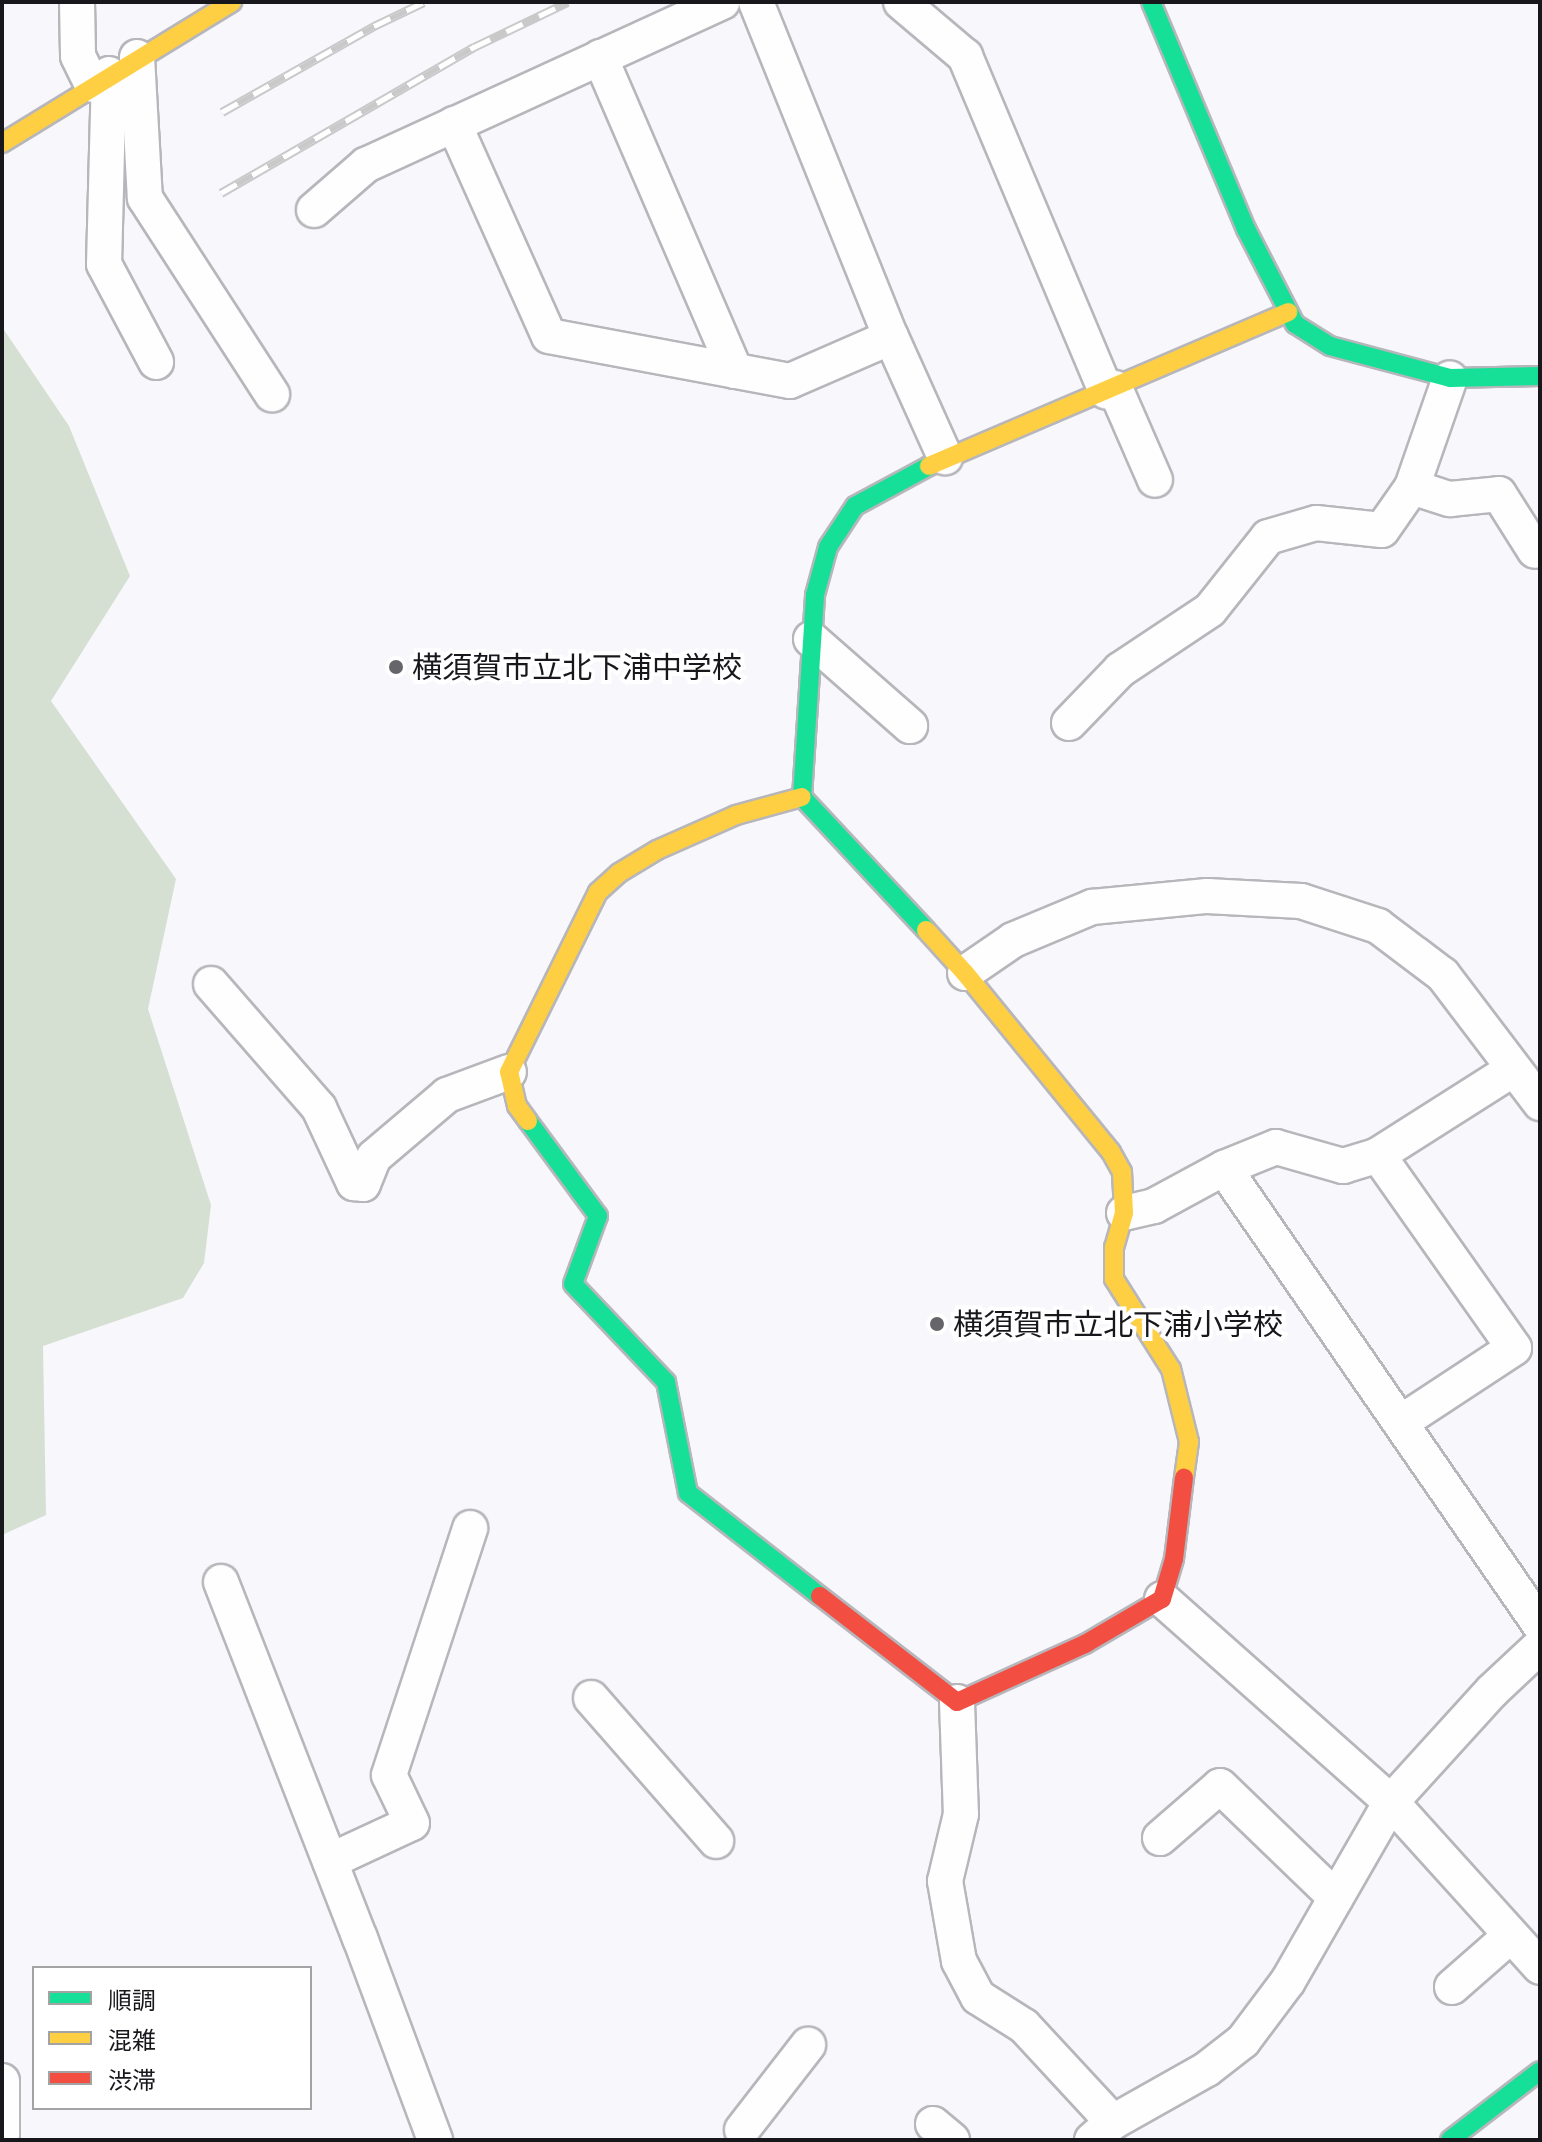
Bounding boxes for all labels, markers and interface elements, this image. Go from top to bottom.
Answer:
place label: 横須賀市立北下浦中学校 [412,649,742,685]
marker: 横須賀市立北下浦中学校 [387,658,405,676]
place label: 横須賀市立北下浦小学校 [953,1306,1283,1342]
marker: 横須賀市立北下浦小学校 [928,1315,946,1333]
legend [32,1966,312,2110]
text: 順調 [108,1985,156,2015]
text: 混雑 [108,2025,156,2055]
text: 渋滞 [108,2065,156,2095]

